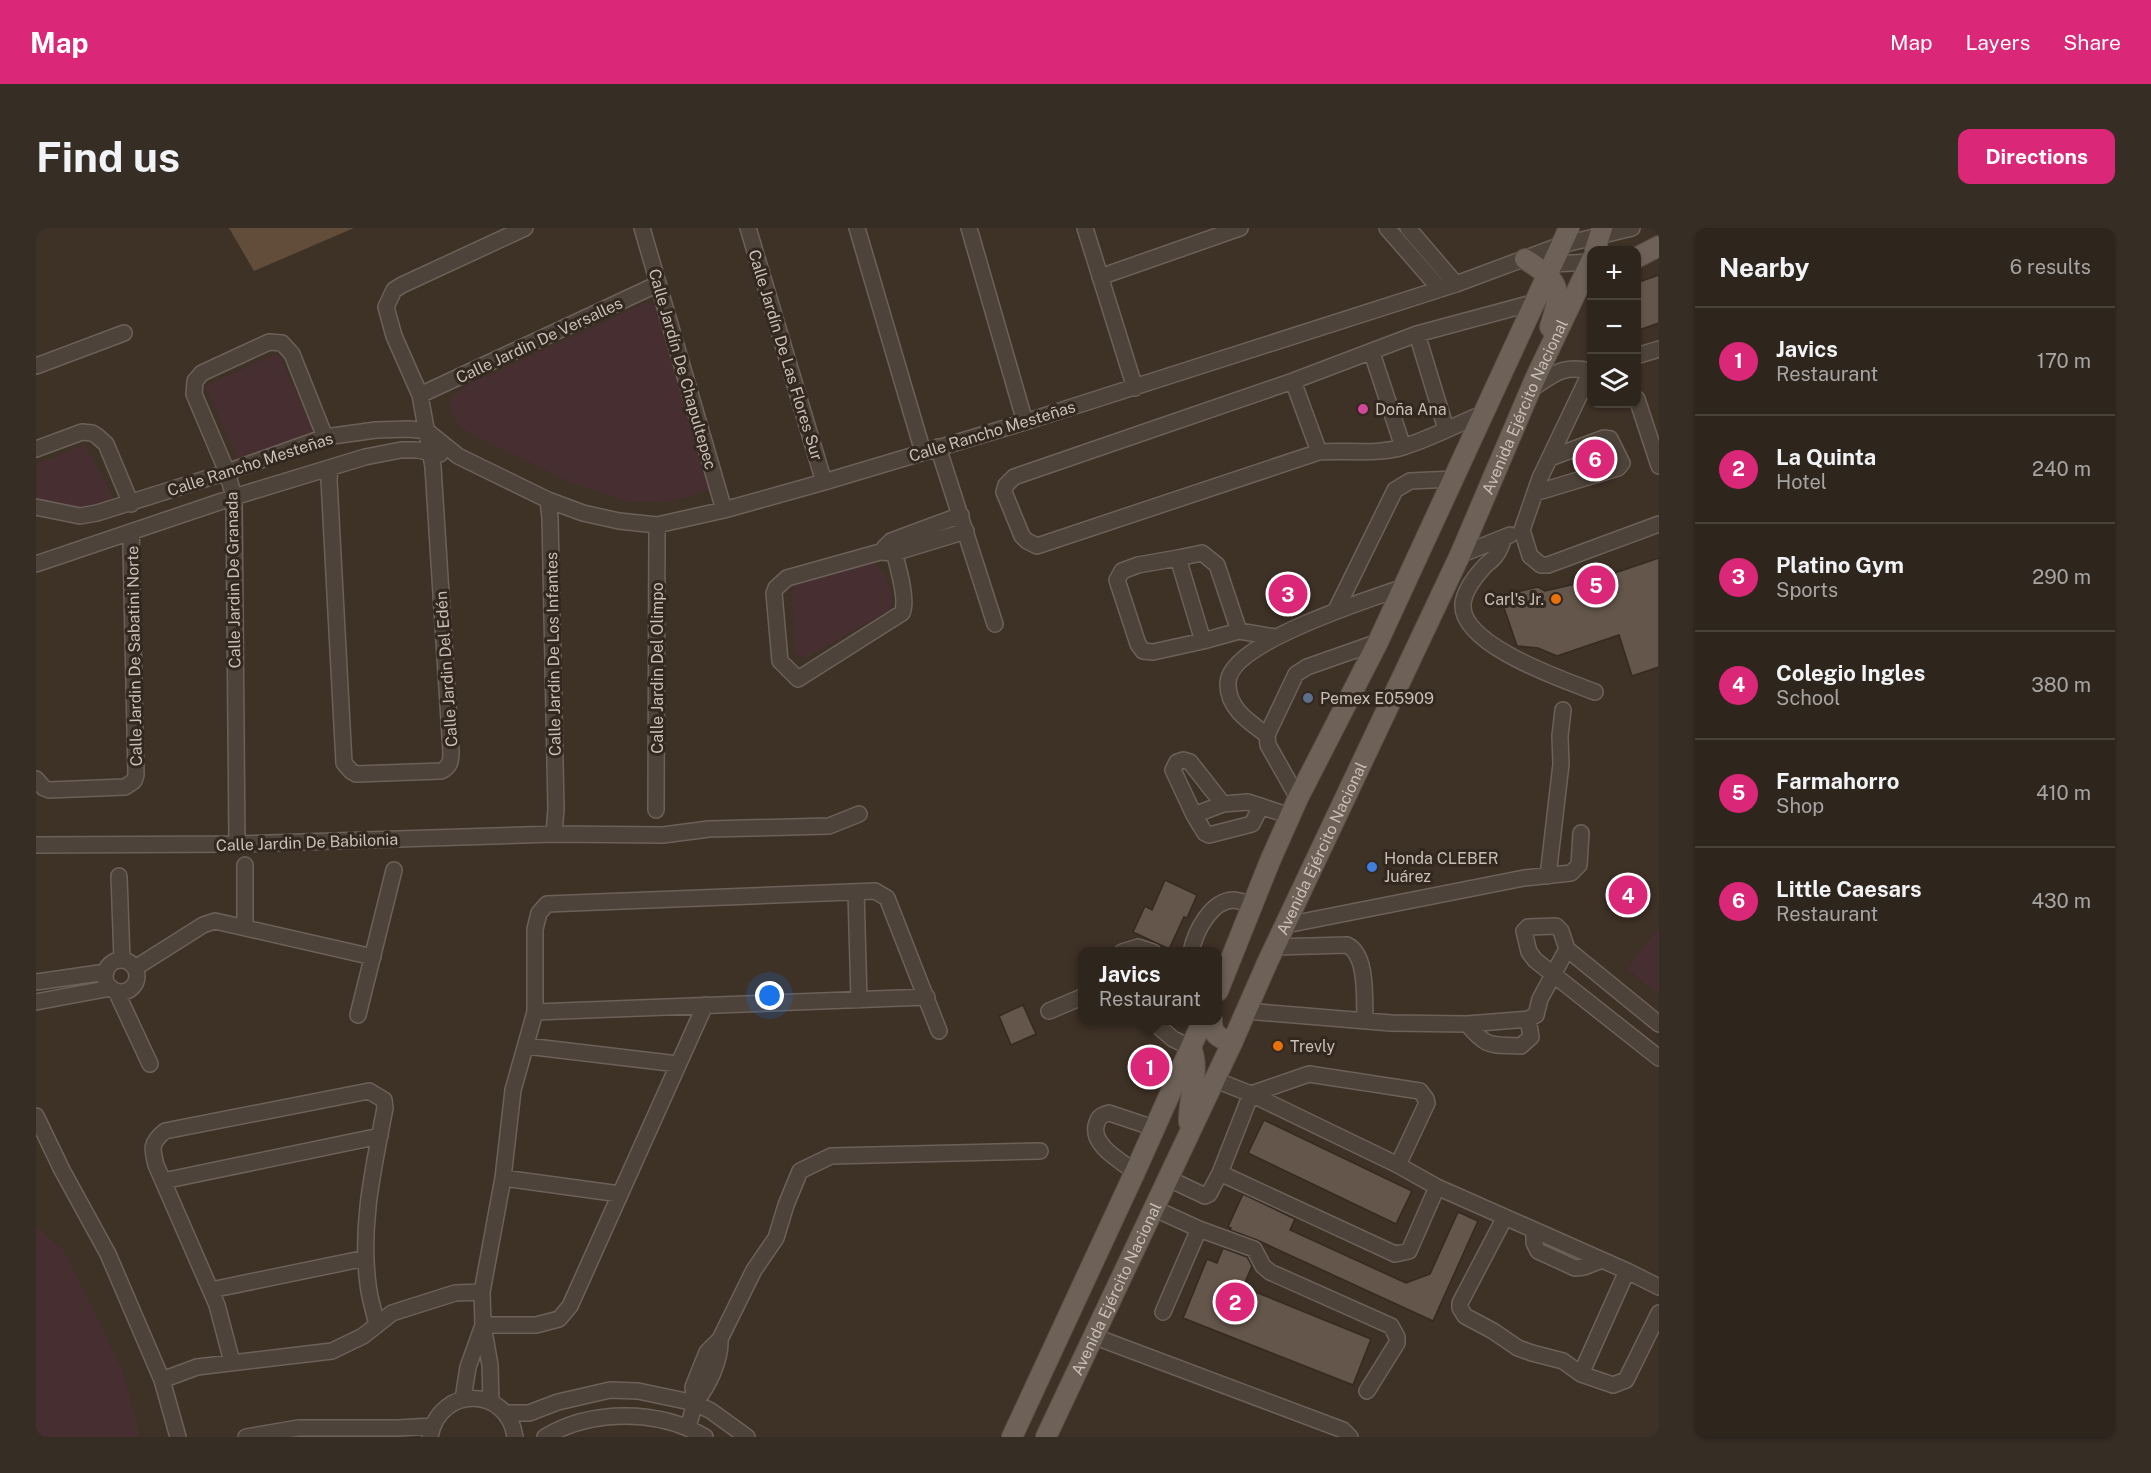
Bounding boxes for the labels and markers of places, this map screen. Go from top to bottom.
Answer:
place label: Doña Ana [1375,400,1447,419]
marker: Doña Ana [1356,402,1370,416]
pin: 6 [1576,436,1614,482]
pin: 5 [1576,562,1616,608]
pin: 3 [1268,572,1308,616]
place label: Carl's Jr. [1484,590,1544,609]
marker: Carl's Jr. [1549,592,1563,606]
place label: Pemex E05909 [1320,689,1434,708]
marker: Pemex E05909 [1301,691,1315,705]
place label: Honda CLEBER Juárez [1384,849,1499,886]
marker: Honda CLEBER Juárez [1365,860,1379,874]
pin: 4 [1608,872,1648,918]
place label: Trevly [1290,1037,1336,1056]
marker: Trevly [1271,1039,1285,1053]
pin: 1 [1130,1044,1170,1090]
pin: 2 [1216,1280,1254,1324]

